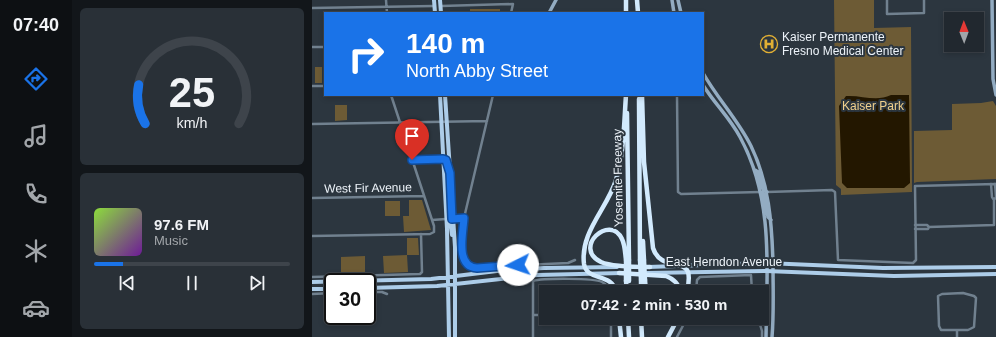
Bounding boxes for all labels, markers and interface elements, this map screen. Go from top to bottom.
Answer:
north arrow [944,12,984,52]
map controls [944,12,984,52]
text: 07:40 [13,15,59,35]
icon: right [340,28,392,80]
text: 140 m [406,28,485,59]
place label: Kaiser Permanente Fresno Medical Center [782,30,903,58]
hospital icon: Kaiser Permanente Fresno Medical Center [759,34,779,54]
text: North Abby Street [406,61,548,81]
icon: directions [22,65,50,93]
text: 25 [169,69,215,116]
park label: Kaiser Park [842,99,905,113]
text: km/h [177,115,208,131]
pin [395,119,429,160]
icon: music [22,122,50,150]
icon: arrive [401,125,423,147]
street label: Yosemite Freeway [610,129,626,227]
icon: phone [22,180,50,208]
street label: West Fir Avenue [324,180,412,196]
text: 97.6 FM [154,216,209,233]
text: Music [154,233,188,248]
icon: climate [22,237,50,265]
position arrow [497,244,539,286]
street label: East Herndon Avenue [666,255,783,269]
icon: previous [116,272,138,294]
icon: pause [181,272,203,294]
icon: next [246,272,268,294]
speed limit sign: 30 [324,273,376,325]
icon: car [22,294,50,322]
text: 07:42 · 2 min · 530 m [581,296,727,313]

